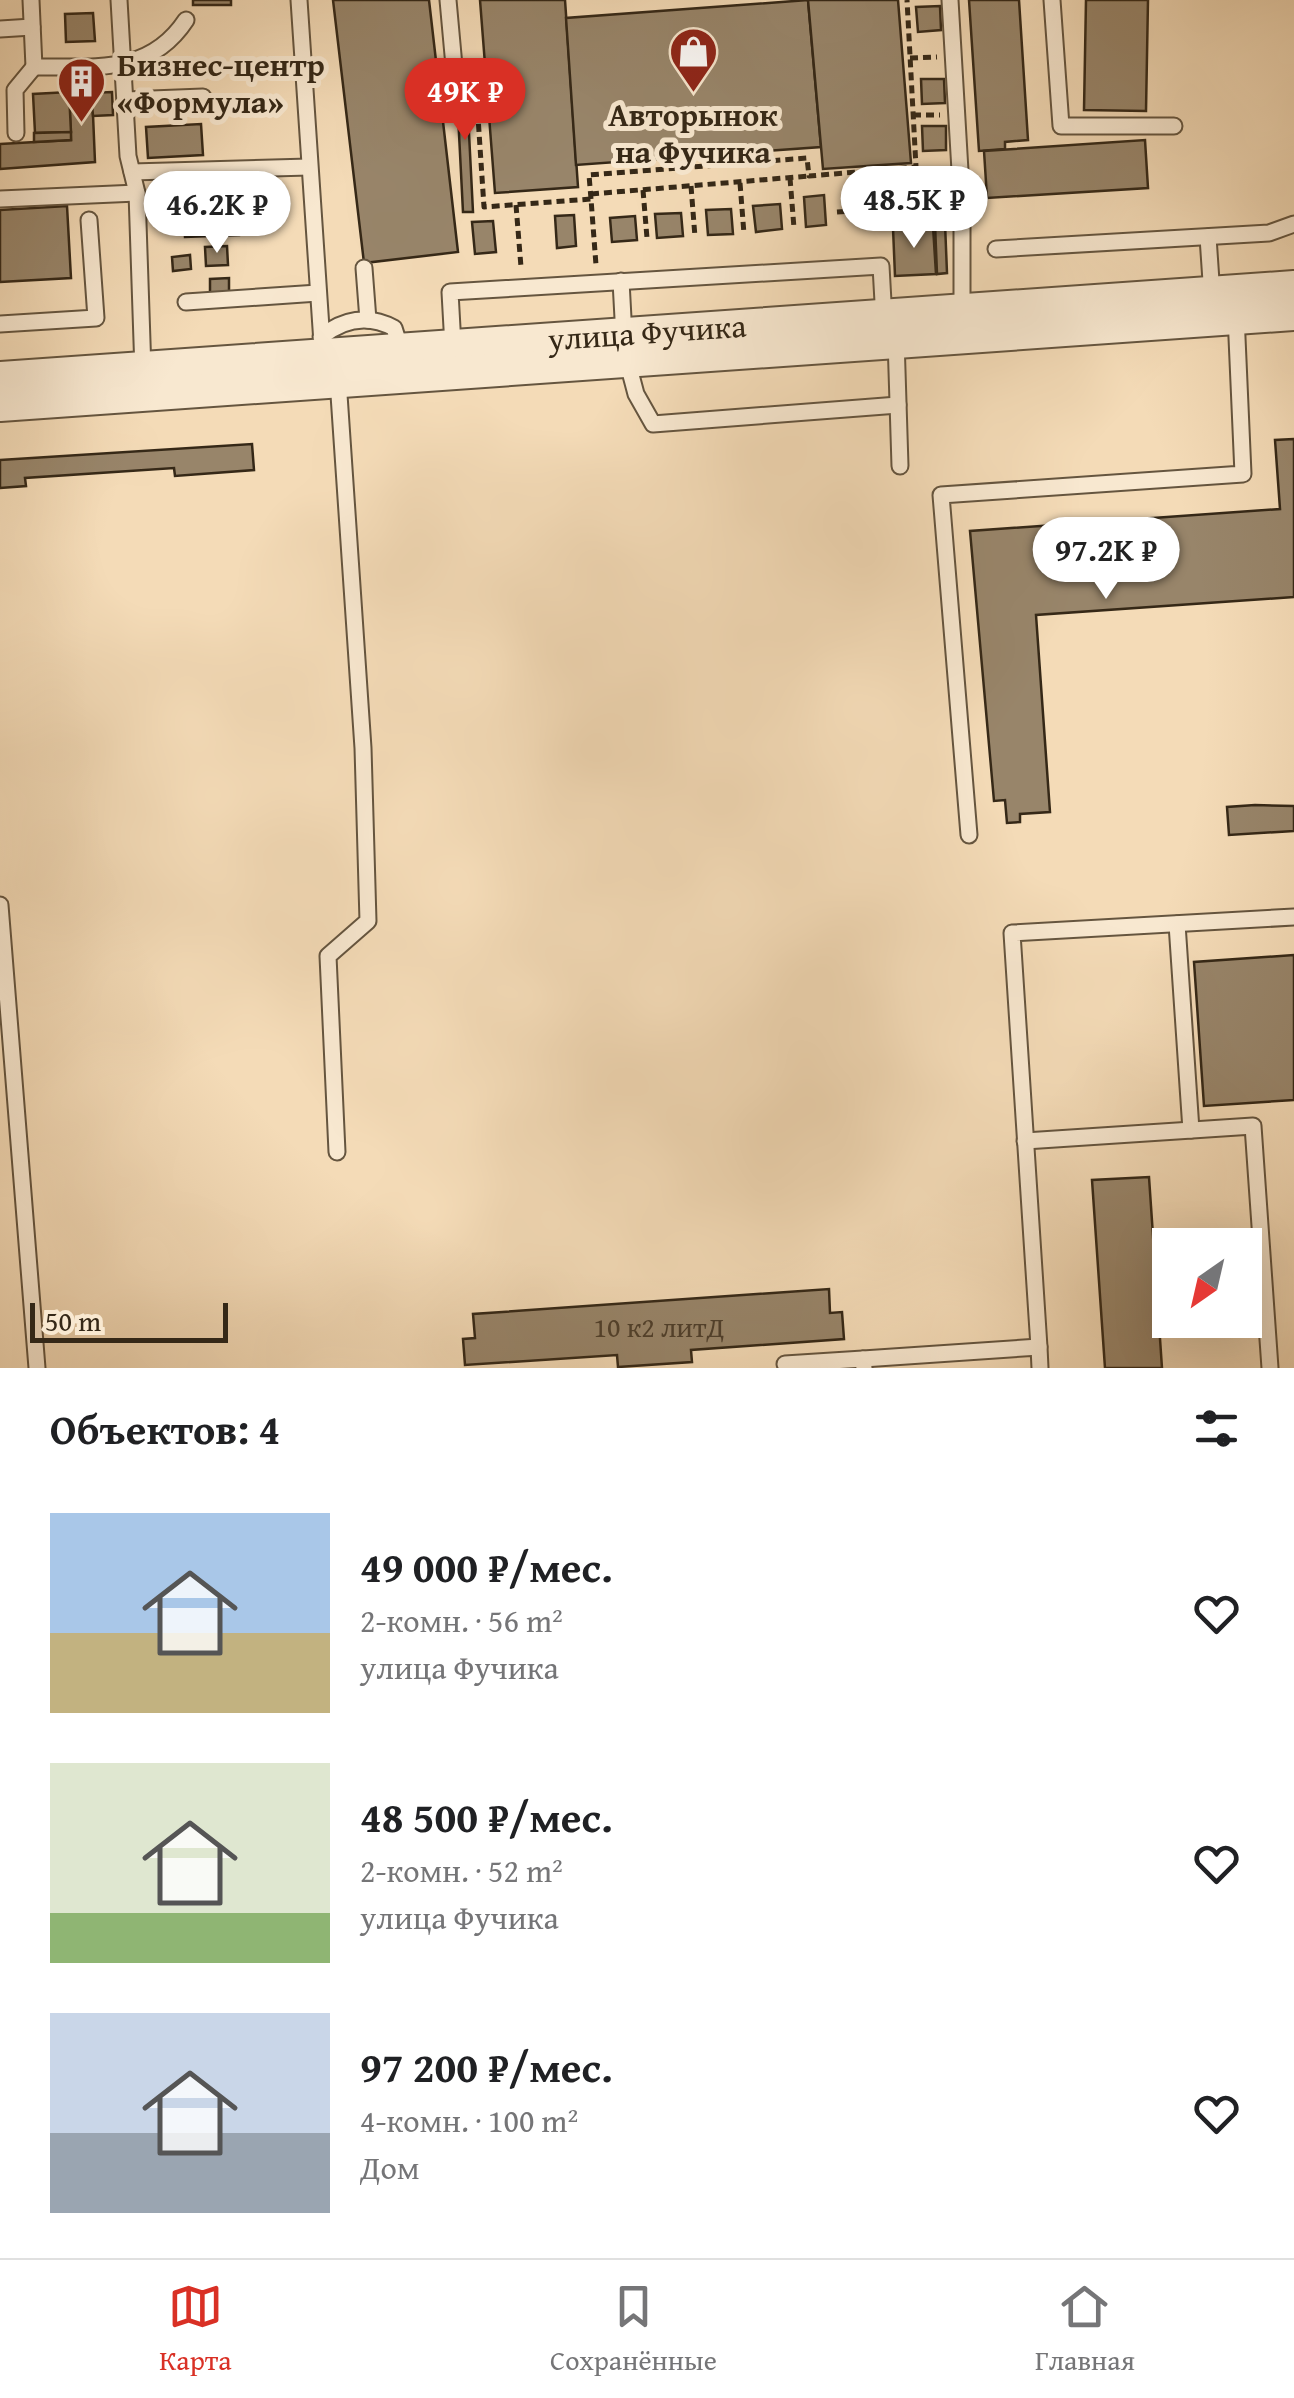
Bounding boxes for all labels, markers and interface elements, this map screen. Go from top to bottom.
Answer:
shop icon: Авторынок на Фучика [667,26,719,94]
place label: Бизнес-центр «Формула» [117,41,325,125]
building icon: Бизнес-центр «Формула» [56,56,108,124]
pin: 49K ₽ [395,58,535,143]
text: 49K ₽ [427,67,504,114]
place label: Авторынок на Фучика [608,91,778,175]
pin: 48.5K ₽ [822,166,1006,251]
pin: 46.2K ₽ [125,171,309,256]
text: 48.5K ₽ [863,175,965,222]
text: 46.2K ₽ [166,180,268,227]
street label: улица Фучика [545,302,748,362]
pin: 97.2K ₽ [1014,517,1198,602]
text: 97.2K ₽ [1055,526,1157,573]
north arrow [1152,1228,1262,1338]
map controls [1152,1228,1262,1338]
scale bar [30,1298,228,1342]
text: 50 m [45,1300,101,1341]
house number: 10 к2 литД [594,1306,724,1347]
text: Объектов: 4 [50,1398,280,1459]
icon: filters [1189,1401,1244,1456]
text: 49 000 ₽/мес. [360,1536,613,1597]
icon: home [130,1553,250,1673]
icon: heart [1189,1586,1244,1641]
text: 2-комн. · 56 m² [360,1597,563,1644]
text: улица Фучика [360,1644,559,1691]
text: 48 500 ₽/мес. [360,1786,613,1847]
icon: home [130,1803,250,1923]
icon: heart [1189,1836,1244,1891]
text: 2-комн. · 52 m² [360,1847,563,1894]
text: улица Фучика [360,1894,559,1941]
text: 97 200 ₽/мес. [360,2036,613,2097]
icon: home [130,2053,250,2173]
icon: heart [1189,2086,1244,2141]
text: 4-комн. · 100 m² [360,2097,578,2144]
text: Дом [360,2144,420,2191]
tab: Карта [159,2279,232,2380]
tab: Сохранённые [550,2279,717,2380]
tab: Главная [1035,2279,1135,2380]

